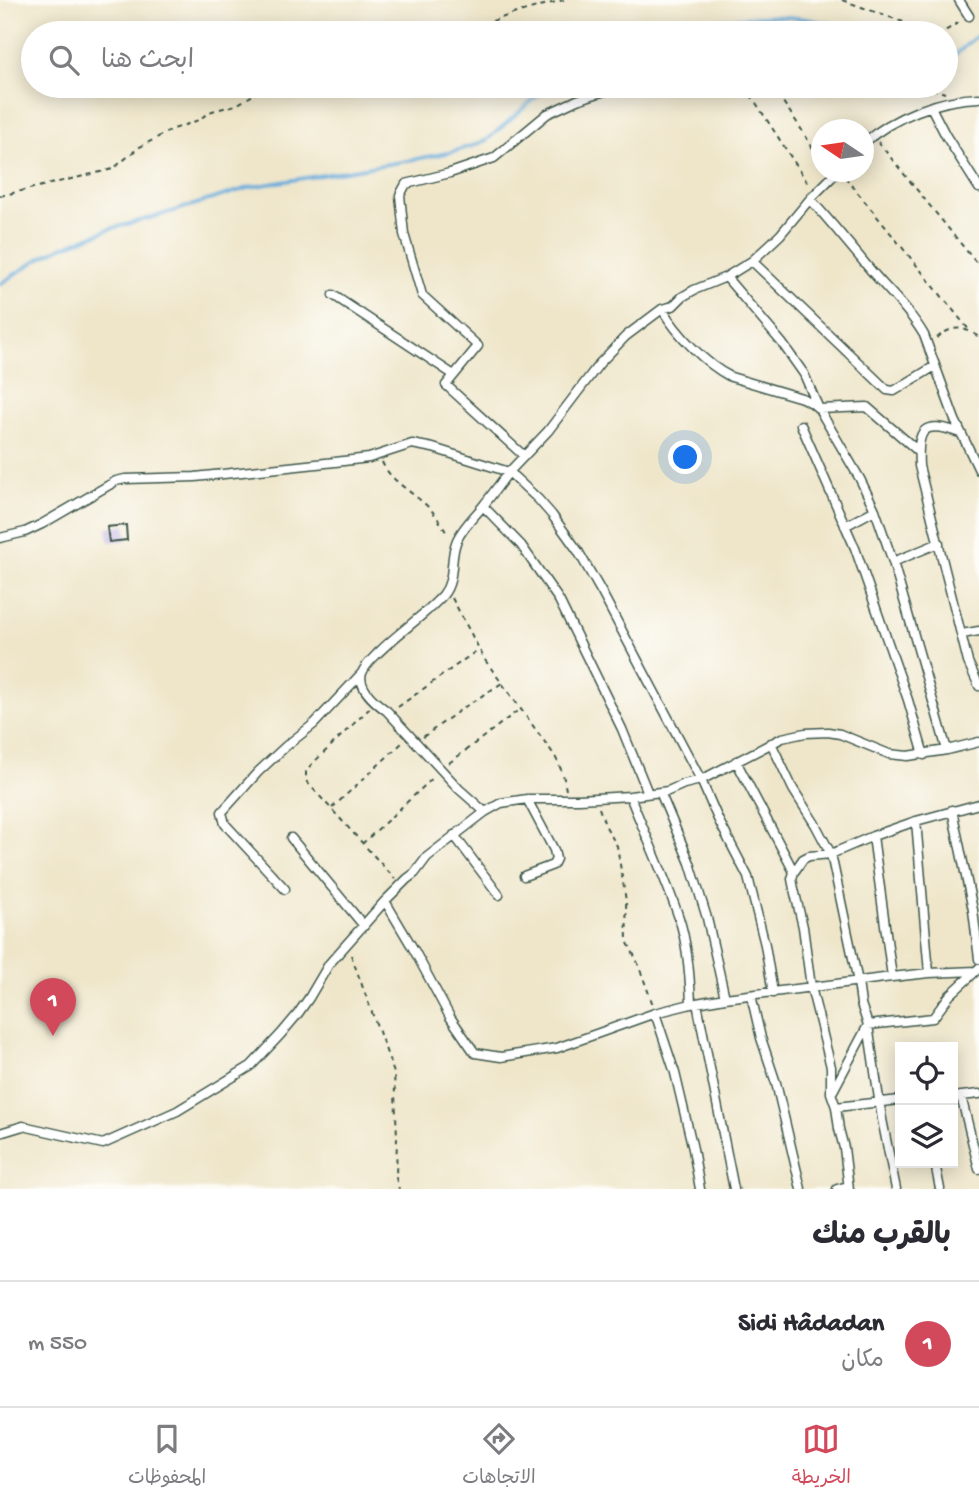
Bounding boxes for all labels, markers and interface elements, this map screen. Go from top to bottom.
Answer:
search box [21,21,958,98]
icon: search [45,41,83,79]
text: ابحث هنا [101,47,194,78]
north arrow [811,119,874,182]
your location [668,440,702,474]
pin: 1 [30,978,76,1036]
map controls [895,1042,958,1168]
button: locate [895,1042,958,1105]
button: layers [895,1105,958,1168]
text: بالقرب منك [812,1220,951,1255]
text: Sidi Hâdadan [738,1310,884,1341]
text: 550 m [28,1331,87,1358]
text: 1 [923,1331,933,1358]
text: مكان [841,1348,884,1375]
tab: المحفوظات [128,1420,206,1493]
tab: الاتجاهات [462,1420,536,1493]
tab: الخريطة [792,1420,851,1493]

